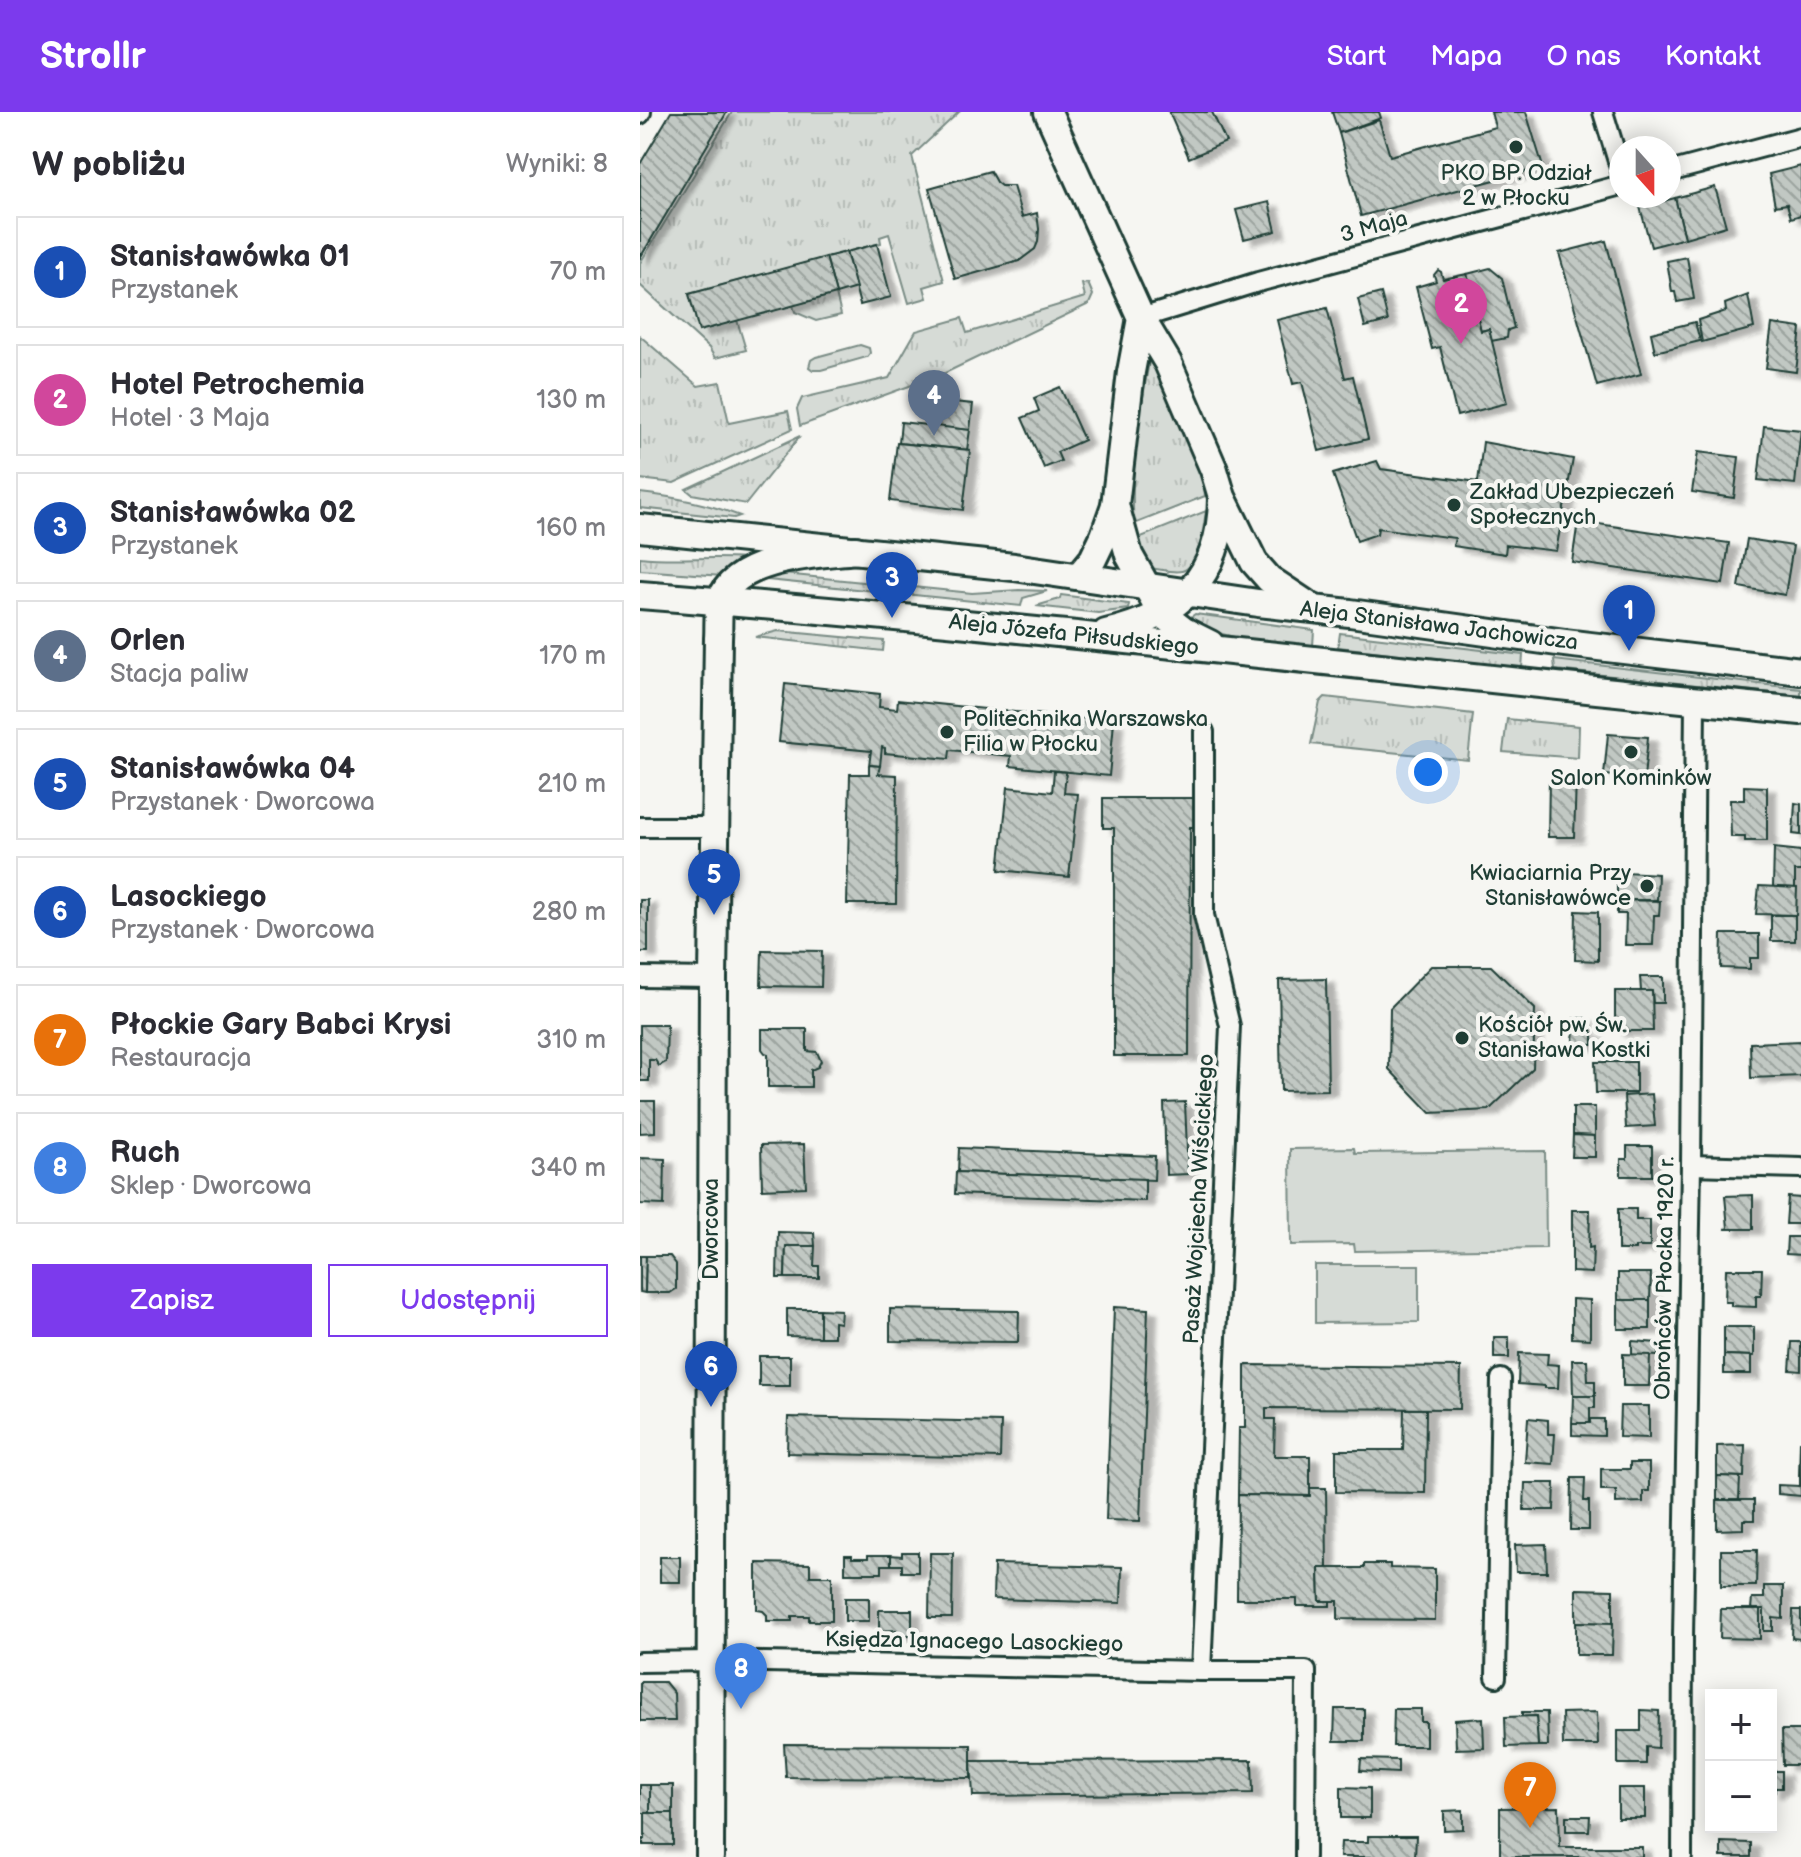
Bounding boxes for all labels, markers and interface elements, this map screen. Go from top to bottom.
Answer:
text: Strollr [40,34,146,79]
text: Start [1327,40,1386,73]
text: Mapa [1430,40,1502,73]
text: O nas [1546,40,1621,73]
text: Kontakt [1665,40,1761,73]
north arrow [1609,136,1681,208]
marker: PKO BP. Odział 2 w Płocku [1507,138,1525,156]
text: W pobliżu [32,144,186,185]
text: Wyniki: 8 [506,149,608,180]
place label: PKO BP. Odział 2 w Płocku [1440,160,1592,212]
street label: 3 Maja [1337,205,1411,249]
text: Stanisławówka 01 [110,239,350,275]
text: 1 [55,257,65,288]
text: 70 m [549,257,606,288]
text: Przystanek [110,275,238,306]
pin: 2 [1435,278,1487,344]
text: Hotel Petrochemia [110,367,365,403]
pin: 4 [908,370,960,436]
text: 2 [52,385,68,416]
text: 130 m [536,385,606,416]
text: Hotel · 3 Maja [110,403,270,434]
place label: Zakład Ubezpieczeń Społecznych [1469,479,1674,531]
text: Stanisławówka 02 [110,495,356,531]
marker: Zakład Ubezpieczeń Społecznych [1445,496,1463,514]
text: 3 [52,513,68,544]
text: 160 m [536,513,606,544]
text: Przystanek [110,531,238,562]
pin: 3 [866,552,918,618]
pin: 1 [1603,585,1655,651]
street label: Aleja Stanisława Jachowicza [1298,596,1580,656]
street label: Aleja Józefa Piłsudskiego [948,608,1200,662]
text: Orlen [110,623,185,659]
text: 4 [52,641,68,672]
text: 170 m [539,641,606,672]
text: Stacja paliw [110,659,249,690]
place label: Politechnika Warszawska Filia w Płocku [963,706,1208,758]
marker: Politechnika Warszawska Filia w Płocku [938,723,956,741]
marker: Salon Kominków [1622,743,1640,761]
text: Stanisławówka 04 [110,751,355,787]
your location [1408,752,1448,792]
place label: Salon Kominków [1550,765,1712,792]
text: 5 [52,769,68,800]
text: 210 m [537,769,606,800]
text: Przystanek · Dworcowa [110,787,375,818]
pin: 5 [688,849,740,915]
place label: Kwiaciarnia Przy Stanisławówce [1469,860,1631,912]
marker: Kwiaciarnia Przy Stanisławówce [1638,877,1656,895]
text: Lasockiego [110,879,267,915]
text: 6 [52,897,68,928]
text: 280 m [532,897,606,928]
text: Przystanek · Dworcowa [110,915,375,946]
text: Płockie Gary Babci Krysi [110,1007,451,1043]
place label: Kościół pw. Św. Stanisława Kostki [1478,1011,1651,1064]
text: 7 [53,1025,67,1056]
text: 310 m [536,1025,606,1056]
marker: Kościół pw. Św. Stanisława Kostki [1453,1029,1471,1047]
text: Restauracja [110,1043,252,1074]
street label: Pasaż Wojciecha Wiścickiego [1178,1053,1220,1345]
text: Ruch [110,1135,180,1171]
text: 8 [52,1153,68,1184]
text: 340 m [530,1153,606,1184]
street label: Obrońców Płocka 1920 r. [1649,1156,1681,1400]
text: Sklep · Dworcowa [110,1171,312,1202]
street label: Dworcowa [698,1178,725,1280]
button: Zapisz [32,1264,312,1337]
button: Udostępnij [328,1264,608,1337]
pin: 6 [685,1341,737,1407]
street label: Księdza Ignacego Lasockiego [824,1626,1124,1658]
pin: 8 [715,1643,767,1709]
map controls [1705,1689,1777,1833]
button: + [1705,1689,1777,1761]
button: − [1705,1761,1777,1833]
pin: 7 [1504,1762,1556,1828]

